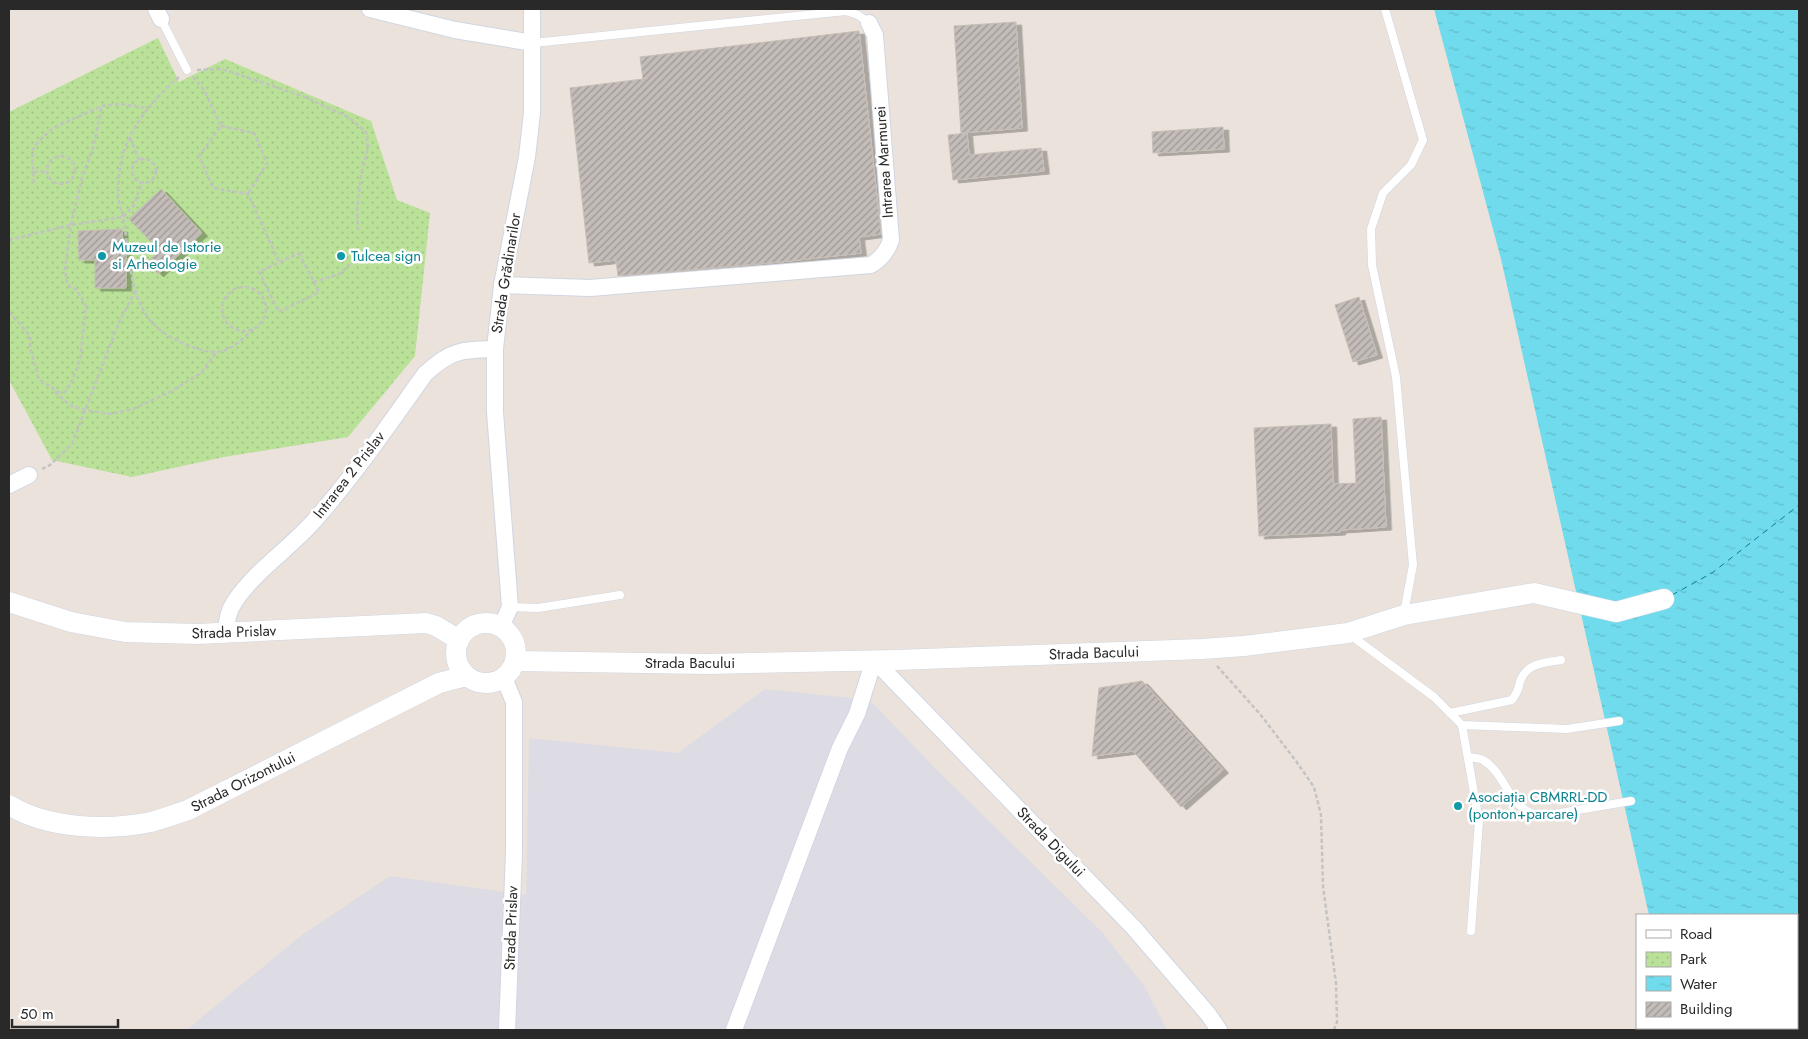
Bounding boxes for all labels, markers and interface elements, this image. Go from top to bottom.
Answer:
street label: Intrarea Marmurei [869,105,899,219]
street label: Strada Grădinarilor [486,210,527,335]
place label: Muzeul de Istorie si Arheologie [112,236,222,275]
place label: Tulcea sign [351,245,421,267]
marker: Muzeul de Istorie si Arheologie [96,250,108,262]
marker: Tulcea sign [335,250,347,262]
street label: Intrarea 2 Prislav [308,427,390,523]
street label: Strada Prislav [191,620,277,644]
street label: Strada Bacului [1048,640,1140,666]
street label: Strada Bacului [645,652,735,674]
street label: Strada Orizontului [187,746,299,818]
place label: Asociația CBMRRL-DD (ponton+parcare) [1468,786,1608,825]
marker: Asociația CBMRRL-DD (ponton+parcare) [1452,800,1464,812]
street label: Strada Digului [1012,802,1090,882]
street label: Strada Prislav [499,885,523,971]
legend [1636,914,1798,1029]
text: Road [1680,923,1712,945]
text: Park [1680,948,1707,970]
text: Water [1680,973,1718,995]
scale bar [12,996,119,1028]
text: Building [1680,998,1732,1020]
text: 50 m [20,1003,54,1025]

